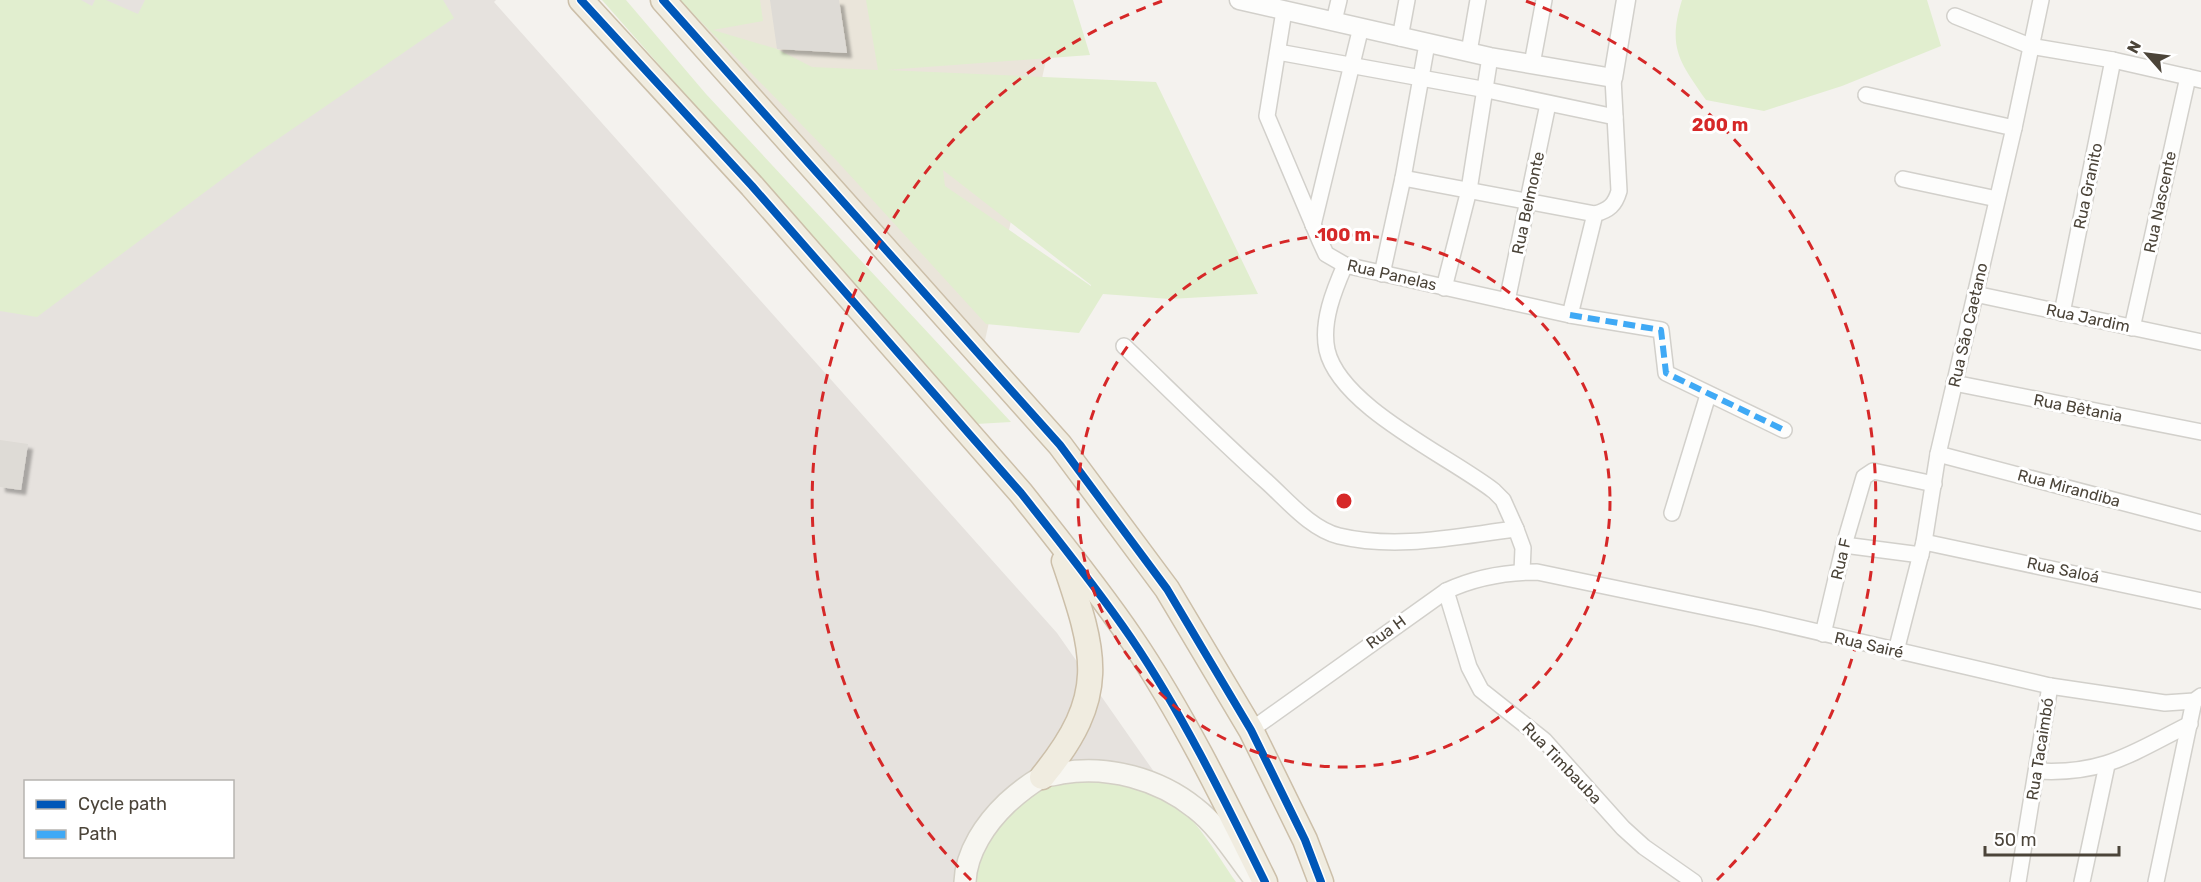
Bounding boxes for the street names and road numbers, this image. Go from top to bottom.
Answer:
street label: Rua Granito [2070,141,2106,231]
street label: Rua Nascente [2140,149,2180,255]
street label: Rua Belmonte [1508,150,1548,256]
street label: Rua Panelas [1345,255,1439,295]
street label: Rua São Caetano [1944,261,1992,389]
street label: Rua Jardim [2044,300,2132,336]
street label: Rua Bêtania [2032,390,2124,426]
street label: Rua Mirandiba [2016,465,2122,511]
street label: Rua F [1827,536,1855,582]
street label: Rua Saloá [2025,553,2101,587]
street label: Rua H [1362,611,1410,653]
street label: Rua Sairé [1833,628,1905,662]
street label: Rua Tacaimbó [2023,696,2057,802]
street label: Rua Timbauba [1518,718,1606,808]

